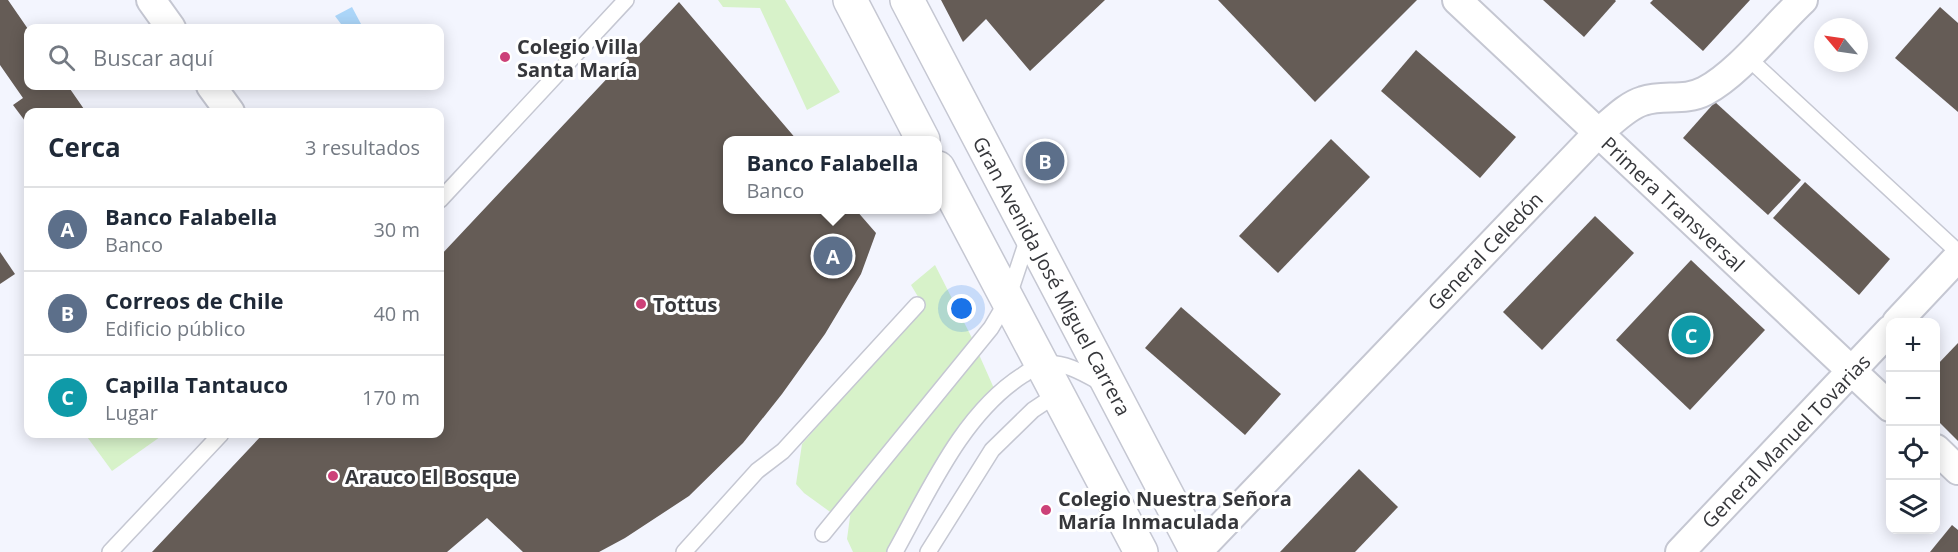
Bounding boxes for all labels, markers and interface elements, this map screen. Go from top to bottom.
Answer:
north arrow [1814,18,1868,72]
search box [24,24,444,90]
place label: Colegio Villa Santa María [517,33,638,83]
icon: search [45,41,78,74]
text: Buscar aquí [93,42,213,72]
marker: Colegio Villa Santa María [498,50,512,64]
text: Cerca [48,129,121,165]
street label: Primera Transversal [1596,130,1750,278]
street label: Gran Avenida José Miguel Carrera [967,132,1137,420]
text: 3 resultados [305,134,420,161]
popup [723,136,942,214]
pin: B [1026,138,1064,184]
text: Banco Falabella [746,147,919,177]
text: Banco [746,177,804,204]
street label: General Celedón [1421,186,1549,316]
text: Banco Falabella [105,201,277,231]
text: A [61,216,74,243]
text: 30 m [373,216,420,243]
text: Banco [105,231,163,258]
pin: A [814,234,852,278]
text: Correos de Chile [105,285,283,315]
place label: Tottus [653,291,717,318]
your location [947,294,976,323]
marker: Tottus [634,297,648,311]
text: B [61,300,74,327]
text: 40 m [373,300,420,327]
pin: C [1672,312,1710,358]
text: Edificio público [105,315,245,342]
map controls [1886,318,1940,534]
button: + [1886,318,1940,372]
street label: General Manuel Tovarias [1696,348,1876,534]
text: Capilla Tantauco [105,369,288,399]
button: − [1886,372,1940,426]
text: C [61,384,74,411]
text: 170 m [362,384,420,411]
text: Lugar [105,399,158,426]
button: locate [1886,426,1940,480]
place label: Arauco El Bosque [345,463,517,490]
marker: Arauco El Bosque [326,469,340,483]
button: layers [1886,480,1940,534]
place label: Colegio Nuestra Señora María Inmaculada [1058,485,1292,535]
marker: Colegio Nuestra Señora María Inmaculada [1039,503,1053,517]

